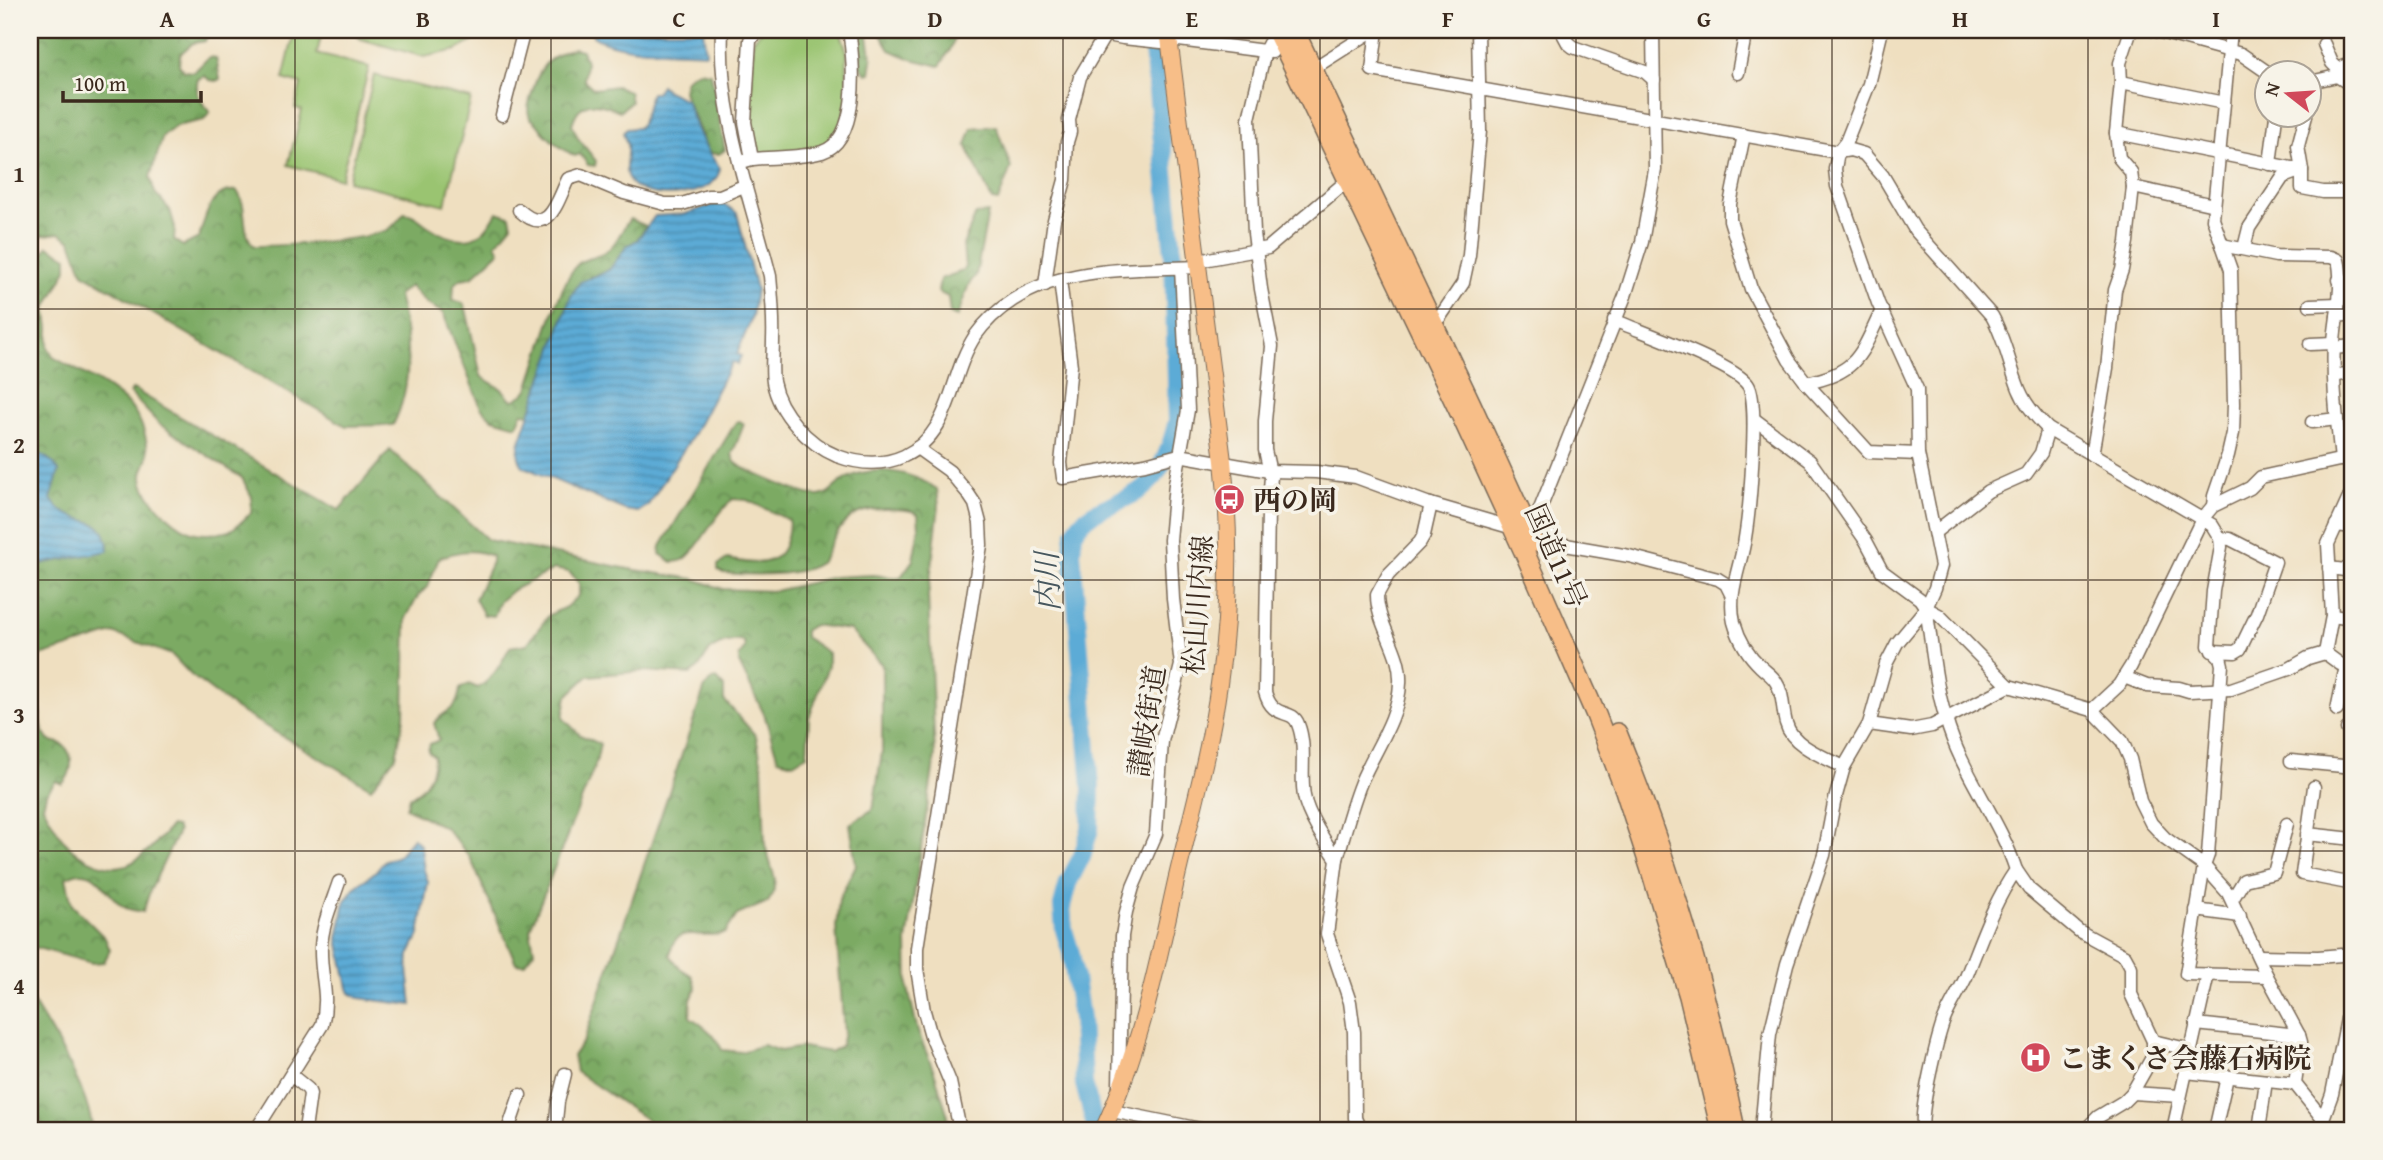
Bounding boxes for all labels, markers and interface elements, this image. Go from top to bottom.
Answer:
text: A [160,2,175,35]
text: B [416,2,430,35]
text: C [672,2,686,35]
text: D [928,2,943,35]
text: E [1186,2,1198,35]
text: F [1442,2,1454,35]
text: G [1697,2,1711,35]
text: H [1952,2,1968,35]
text: I [2212,2,2220,35]
scale bar [63,60,201,104]
north arrow [2254,60,2324,130]
text: 100 m [74,68,126,99]
text: N [2256,79,2287,99]
text: 1 [13,157,25,190]
text: 2 [13,428,25,461]
place label: 西の岡 [1253,479,1337,520]
bus stop icon: 西の岡 [1213,482,1247,516]
street label: 国道11号 [1516,497,1598,615]
street label: 松山川内線 [1172,534,1222,676]
water label: 内川 [1024,548,1070,613]
street label: 讃岐街道 [1117,662,1175,780]
text: 3 [13,698,25,731]
text: 4 [13,969,25,1002]
place label: こまくさ会藤石病院 [2059,1037,2311,1078]
hospital icon: こまくさ会藤石病院 [2019,1040,2053,1074]

